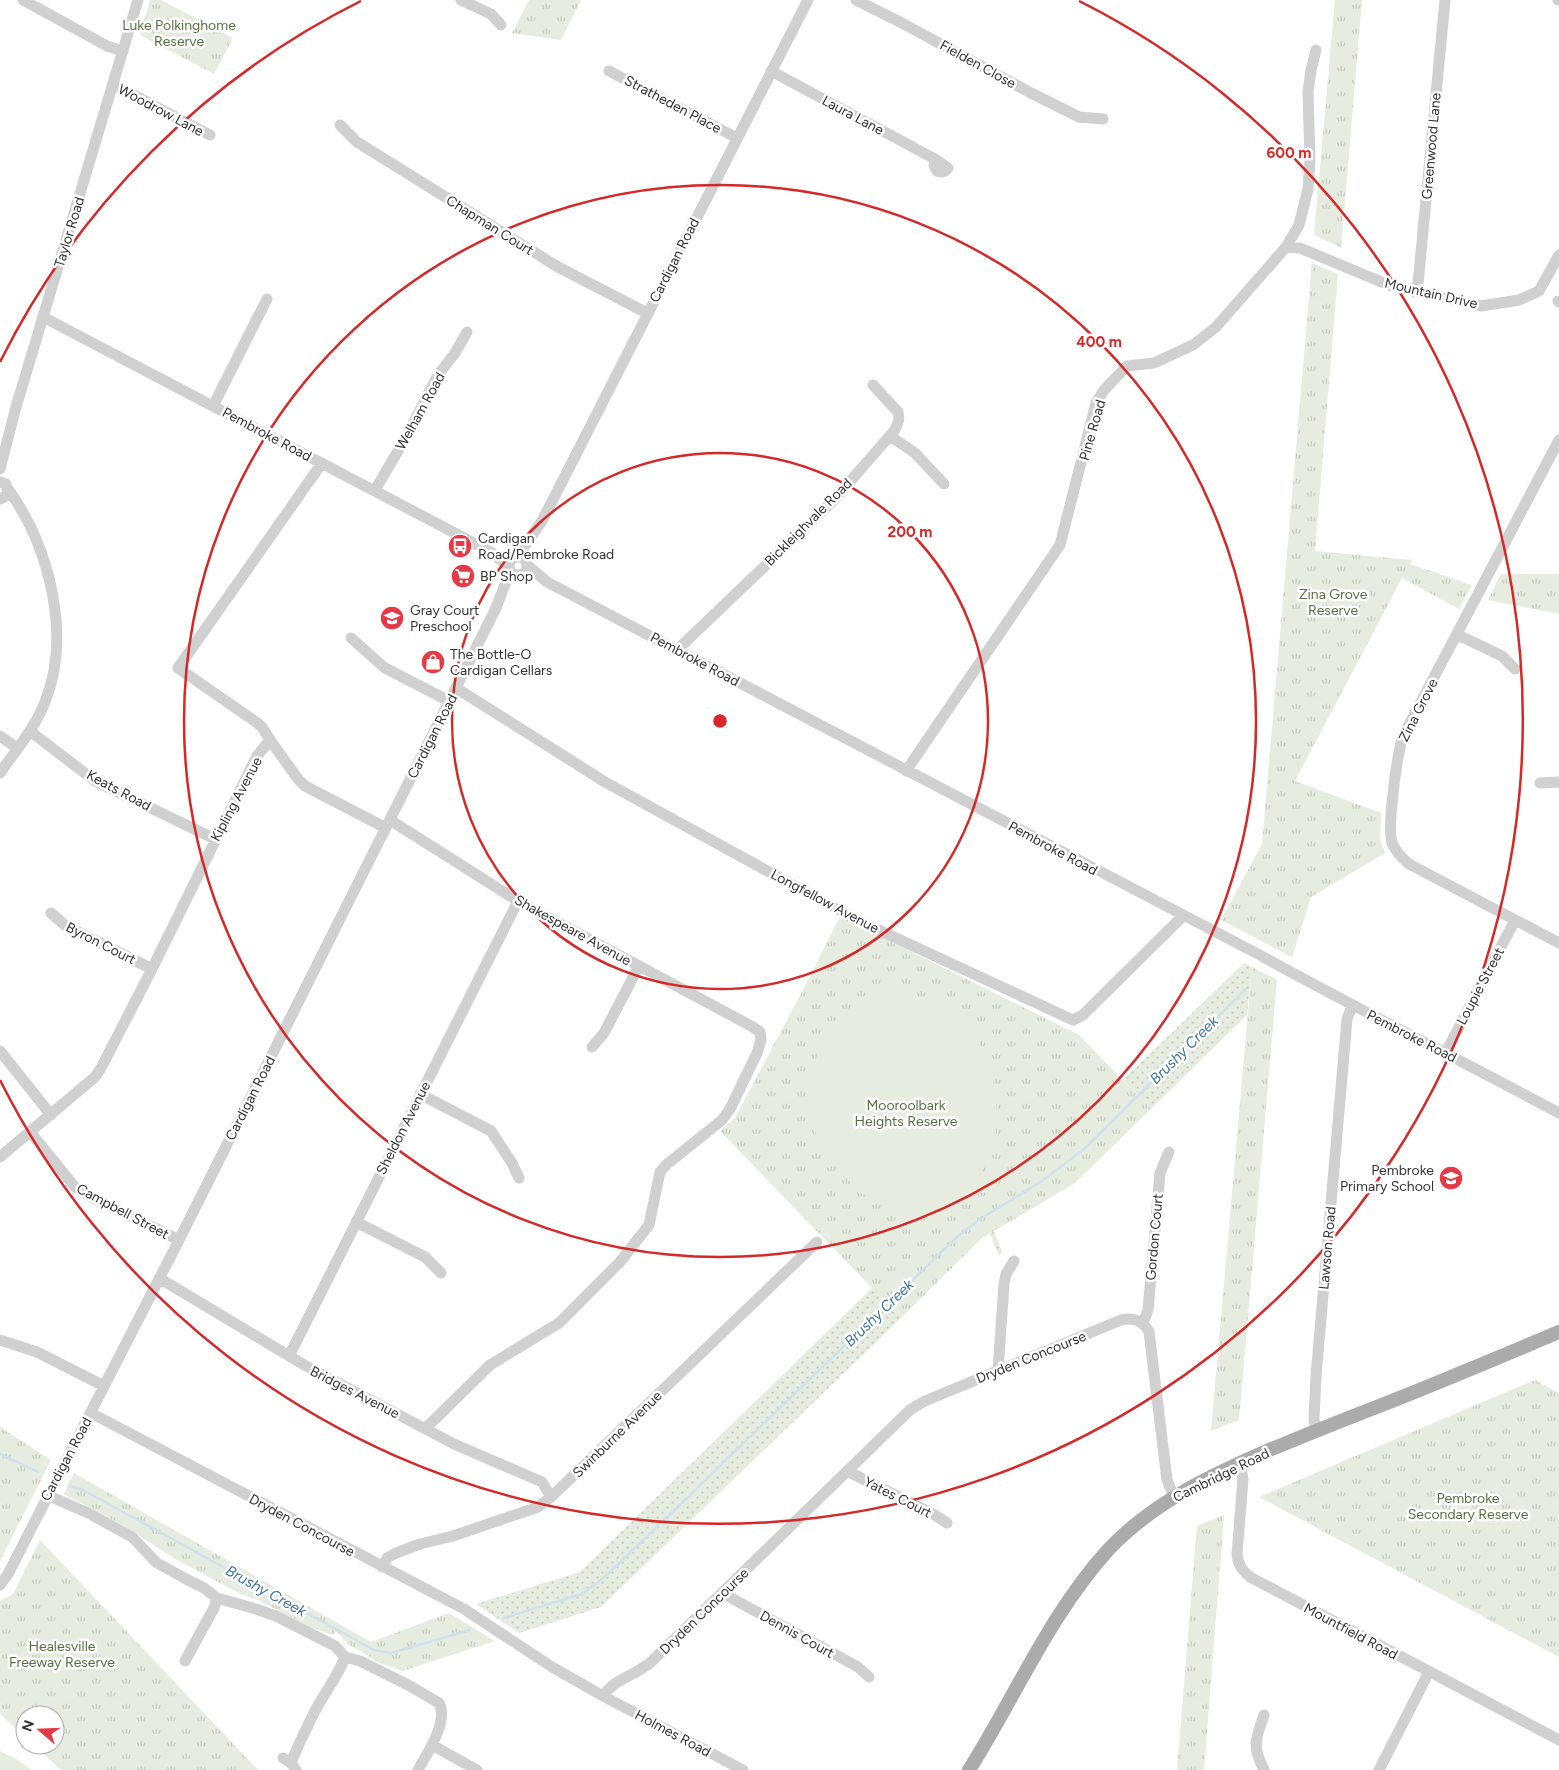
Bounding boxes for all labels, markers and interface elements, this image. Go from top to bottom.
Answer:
park label: Luke Polkinghome Reserve [122,17,236,50]
street label: Fielden Close [937,37,1019,92]
street label: Stratheden Place [621,72,724,137]
street label: Woodrow Lane [115,81,207,140]
street label: Laura Lane [819,92,887,139]
street label: Greenwood Lane [1418,92,1445,200]
text: 600 m [1267,144,1311,162]
street label: Chapman Court [443,192,537,259]
street label: Taylor Road [51,195,88,269]
street label: Cardigan Road [646,215,703,305]
street label: Mountain Drive [1383,275,1479,313]
text: 400 m [1076,333,1122,351]
street label: Welham Road [392,369,449,453]
street label: Pine Road [1076,398,1109,463]
street label: Pembroke Road [219,404,314,465]
street label: Bickleighvale Road [761,475,856,570]
text: 200 m [888,523,932,541]
place label: Cardigan Road/Pembroke Road [478,530,614,563]
bus stop icon: Cardigan Road/Pembroke Road [447,533,473,559]
supermarket icon: BP Shop [450,563,476,589]
place label: BP Shop [480,568,533,585]
park label: Zina Grove Reserve [1299,586,1368,619]
place label: Gray Court Preschool [410,602,479,635]
school or university icon: Gray Court Preschool [379,605,405,631]
street label: Pembroke Road [647,629,742,690]
place label: The Bottle-O Cardigan Cellars [450,646,552,679]
shop icon: The Bottle-O Cardigan Cellars [420,649,446,675]
street label: Zina Grove [1395,675,1442,745]
street label: Cardigan Road [404,691,461,781]
centre of rings [711,712,729,730]
street label: Kipling Avenue [207,754,266,844]
street label: Keats Road [84,766,154,815]
street label: Pembroke Road [1005,818,1100,879]
street label: Longfellow Avenue [768,866,882,937]
street label: Shakespeare Avenue [512,891,634,970]
street label: Byron Court [63,919,139,968]
street label: Loupie Street [1453,945,1508,1028]
street label: Pembroke Road [1364,1006,1460,1066]
water label: Brushy Creek [1146,1012,1222,1088]
street label: Cardigan Road [222,1053,279,1143]
street label: Sheldon Avenue [373,1079,434,1178]
park label: Mooroolbark Heights Reserve [855,1097,958,1130]
place label: Pembroke Primary School [1340,1162,1434,1195]
school or university icon: Pembroke Primary School [1438,1165,1464,1191]
street label: Campbell Street [74,1180,172,1243]
street label: Gordon Court [1142,1193,1167,1281]
street label: Lawson Road [1315,1206,1340,1290]
water label: Brushy Creek [841,1275,918,1350]
street label: Dryden Concourse [974,1328,1089,1387]
street label: Bridges Avenue [307,1363,403,1422]
street label: Swinburne Avenue [569,1387,666,1481]
street label: Cardigan Road [37,1415,96,1504]
street label: Cambridge Road [1170,1445,1272,1506]
street label: Yates Court [861,1473,934,1522]
street label: Dryden Concourse [246,1490,358,1561]
park label: Pembroke Secondary Reserve [1408,1490,1529,1523]
water label: Brushy Creek [223,1562,310,1621]
street label: Dryden Concourse [656,1564,753,1658]
street label: Mountfield Road [1301,1600,1401,1663]
street label: Dennis Court [757,1607,837,1662]
park label: Healesville Freeway Reserve [9,1638,115,1671]
north arrow [15,1705,65,1755]
street label: Holmes Road [632,1706,714,1761]
text: N [18,1718,38,1734]

